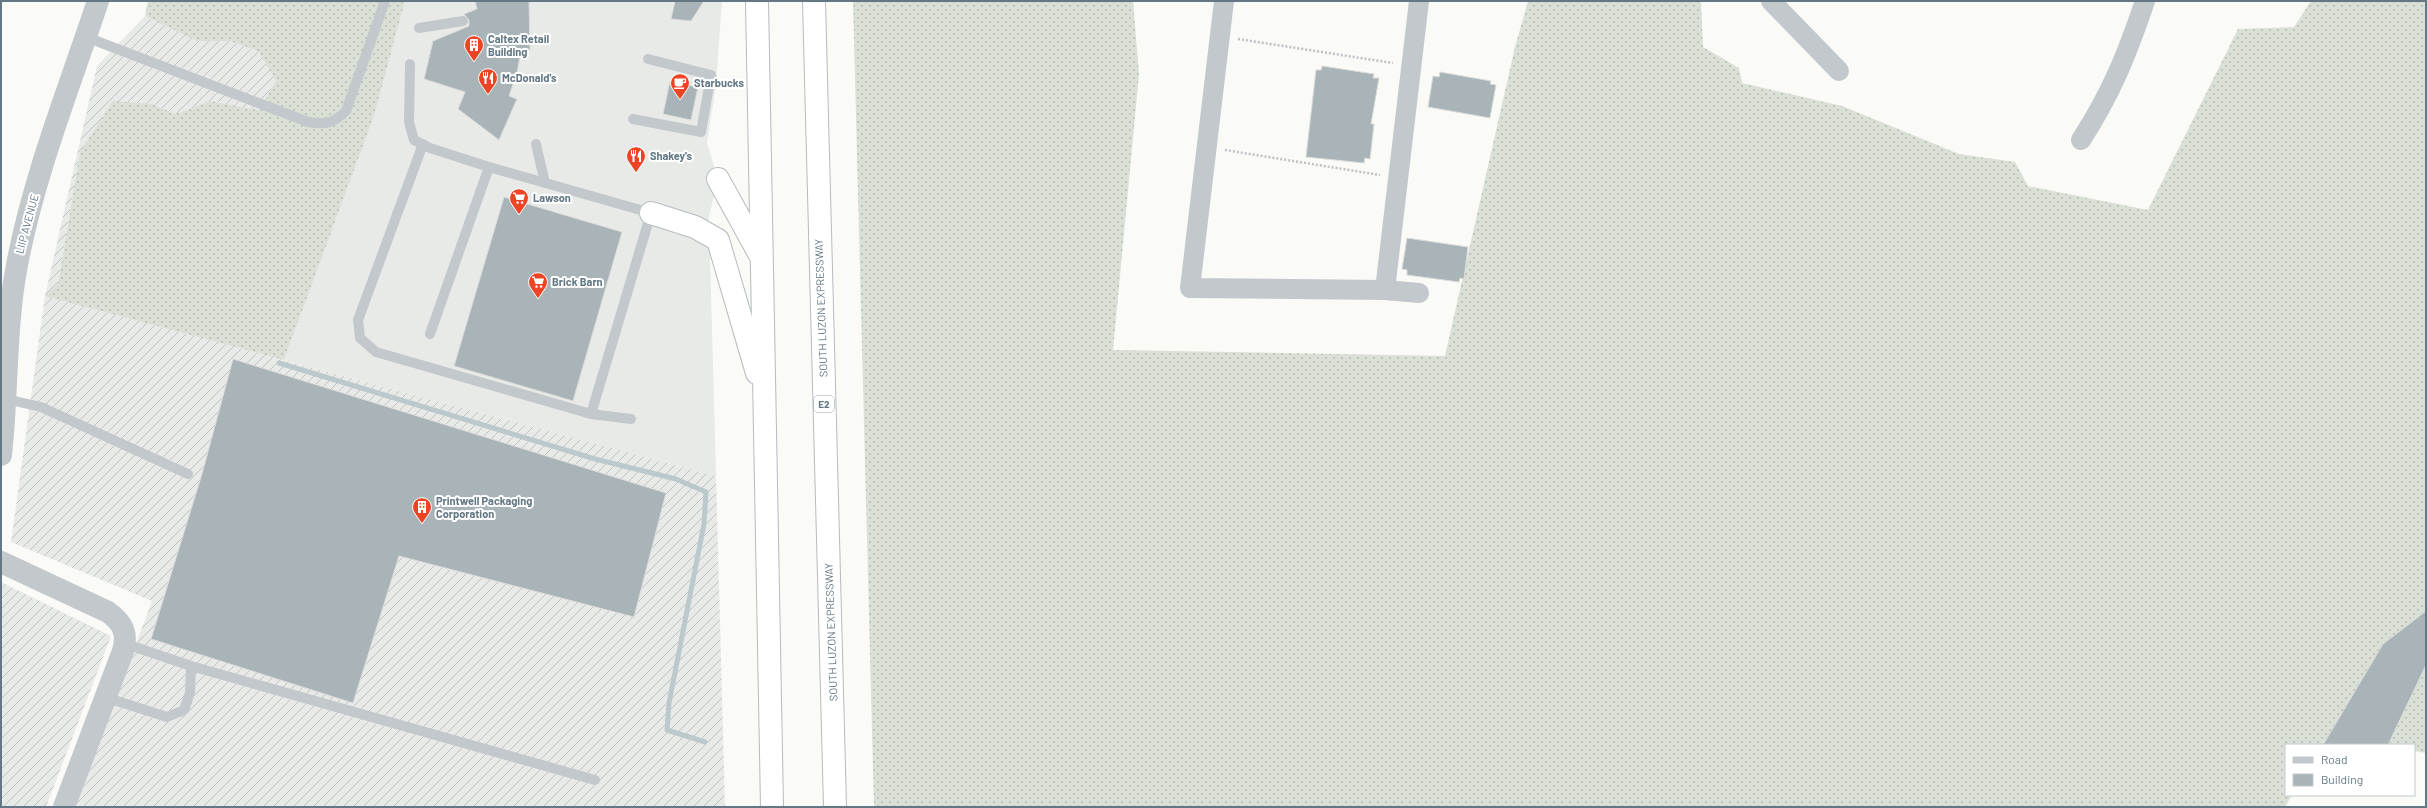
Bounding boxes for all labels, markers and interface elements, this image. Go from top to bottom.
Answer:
place label: Caltex Retail Building [488,32,549,58]
building icon: Caltex Retail Building [463,34,485,62]
restaurant icon: McDonald's [477,67,499,95]
place label: McDonald's [502,71,557,84]
cafe icon: Starbucks [669,72,691,100]
place label: Starbucks [694,76,745,89]
restaurant icon: Shakey's [625,145,647,173]
place label: Shakey's [650,149,693,162]
supermarket icon: Lawson [508,187,530,215]
place label: Lawson [533,191,571,204]
street label: LIIP AVENUE [12,192,41,255]
street label: SOUTH LUZON EXPRESSWAY [812,239,829,377]
supermarket icon: Brick Barn [527,271,549,299]
place label: Brick Barn [552,275,603,288]
road number: E2 [814,396,834,412]
place label: Printwell Packaging Corporation [436,494,532,520]
building icon: Printwell Packaging Corporation [411,496,433,524]
street label: SOUTH LUZON EXPRESSWAY [822,563,839,701]
legend [2285,744,2415,796]
text: Road [2321,752,2348,766]
text: Building [2321,772,2363,786]

